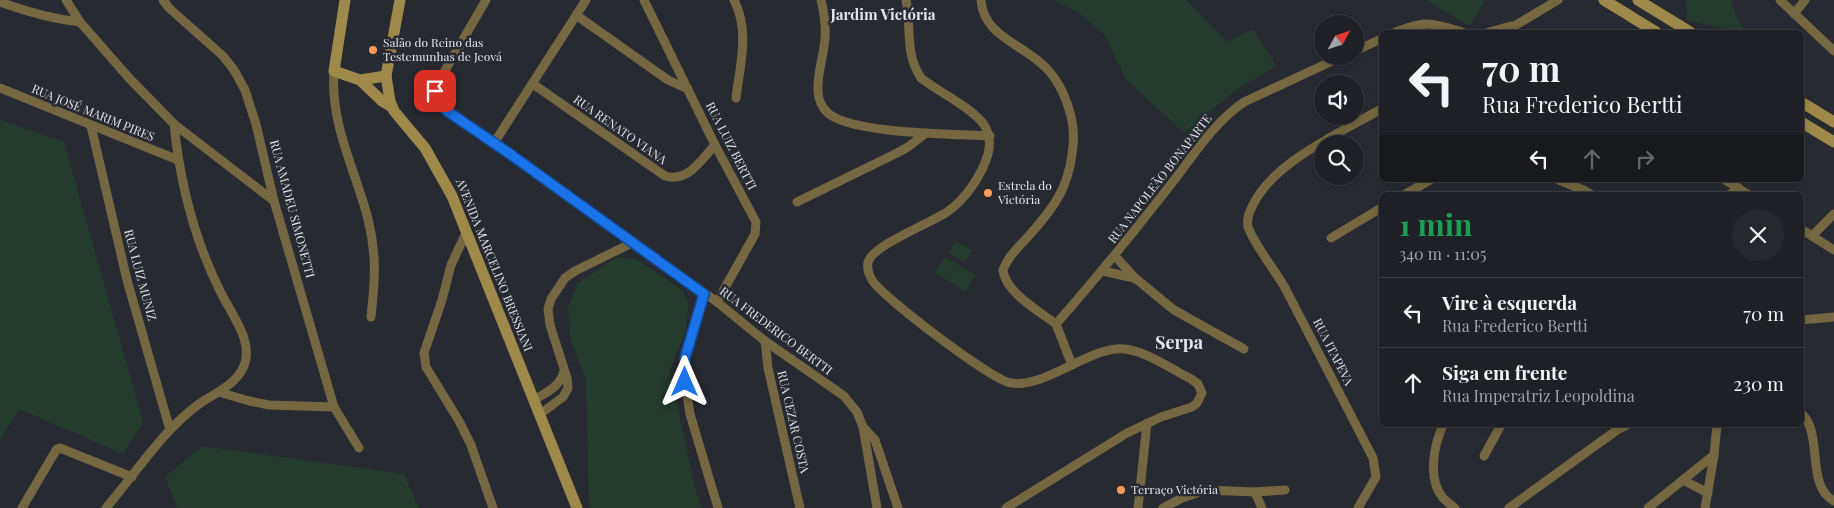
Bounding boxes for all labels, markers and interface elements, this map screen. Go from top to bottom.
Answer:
district label: Jardim Victória [830,4,936,24]
north arrow [1314,15,1364,65]
map controls [1314,15,1364,185]
place label: Salão do Reino das Testemunhas de Jeová [383,34,502,64]
marker: Salão do Reino das Testemunhas de Jeová [367,44,379,56]
text: 70 m [1482,44,1560,91]
icon: left [1399,50,1464,115]
pin [414,70,456,112]
button: sound [1314,75,1364,125]
icon: arrive [421,77,449,105]
street label: RUA JOSÉ MARIM PIRES [30,80,157,144]
text: Rua Frederico Bertti [1482,89,1682,119]
street label: RUA RENATO VIANA [571,91,671,168]
street label: RUA LUIZ BERTTI [703,99,761,192]
street label: RUA NAPOLEÃO BONAPARTE [1104,111,1215,246]
button: search [1314,135,1364,185]
street label: RUA AMADEU SIMONETTI [267,138,319,280]
icon: left [1525,145,1553,173]
icon: ahead [1578,145,1606,173]
icon: right [1631,145,1659,173]
street label: AVENIDA MARCELINO BRESSIANI [452,175,537,353]
place label: Estrela do Victória [997,177,1052,207]
marker: Estrela do Victória [982,187,994,199]
text: 1 min [1399,204,1473,244]
button: close [1732,209,1784,261]
street label: RUA LUIZ MUNIZ [121,227,161,322]
text: 340 m · 11:05 [1399,243,1486,264]
street label: RUA FREDERICO BERTTI [717,283,836,378]
text: Vire à esquerda [1442,289,1577,315]
icon: left [1399,299,1427,327]
text: 70 m [1743,300,1784,326]
street label: RUA ITAPEVA [1310,315,1358,388]
text: Rua Frederico Bertti [1442,315,1588,336]
district label: Serpa [1155,330,1204,354]
position arrow [658,355,710,407]
text: Siga em frente [1442,359,1567,385]
street label: RUA CEZAR COSTA [774,369,814,475]
icon: ahead [1399,369,1427,397]
text: 230 m [1733,370,1784,396]
text: Rua Imperatriz Leopoldina [1442,385,1635,406]
place label: Terraço Victória [1131,481,1218,497]
marker: Terraço Victória [1115,484,1127,496]

